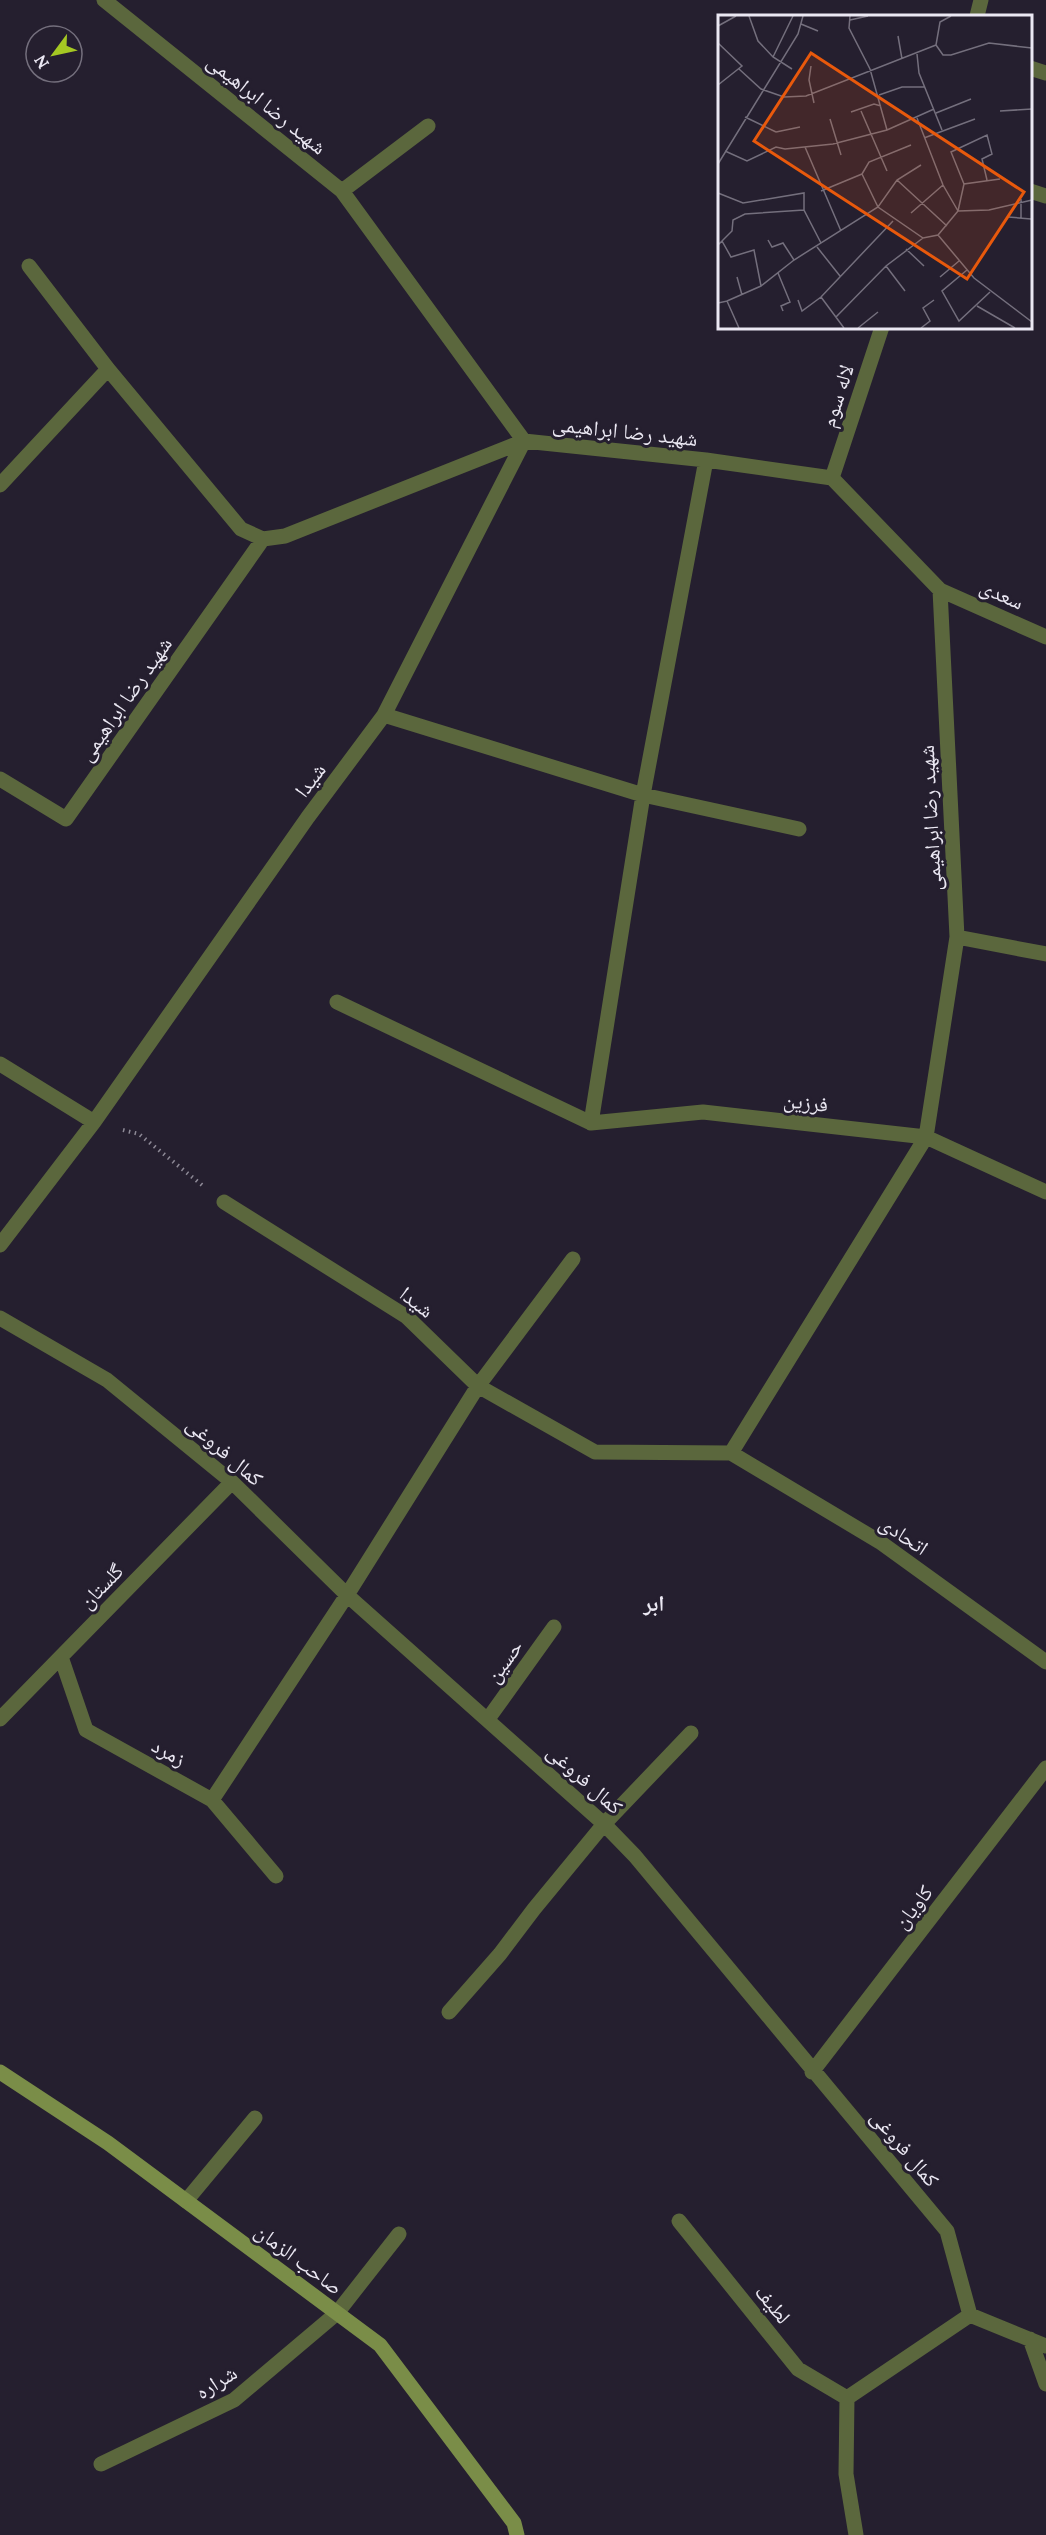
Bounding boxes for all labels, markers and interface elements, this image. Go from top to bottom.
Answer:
inset map [718,15,1031,328]
north arrow [24,24,84,84]
street label: شهید رضا ابراهیمی [202,48,332,160]
text: N [30,52,53,73]
street label: لاله سوم [814,361,861,431]
street label: شهید رضا ابراهیمی [551,410,699,452]
street label: سعدی [976,572,1028,616]
street label: شهید رضا ابراهیمی [72,632,178,766]
street label: شهید رضا ابراهیمی [913,744,947,892]
street label: شیدا [288,757,332,803]
street label: فرزین [782,1086,830,1118]
street label: شیدا [394,1280,440,1324]
street label: کمال فروغی [181,1410,269,1492]
street label: اتحادی [874,1509,934,1561]
street label: گلستان [73,1557,129,1614]
district label: ابر [643,1589,665,1617]
street label: حسین [479,1634,529,1688]
street label: زمرد [147,1732,191,1772]
street label: کمال فروغی [541,1738,629,1820]
street label: کاویان [887,1879,939,1934]
street label: کمال فروغی [865,2104,945,2192]
street label: صاحب الزمان [250,2217,348,2301]
street label: لطیف [749,2279,797,2329]
street label: شراره [190,2359,242,2405]

